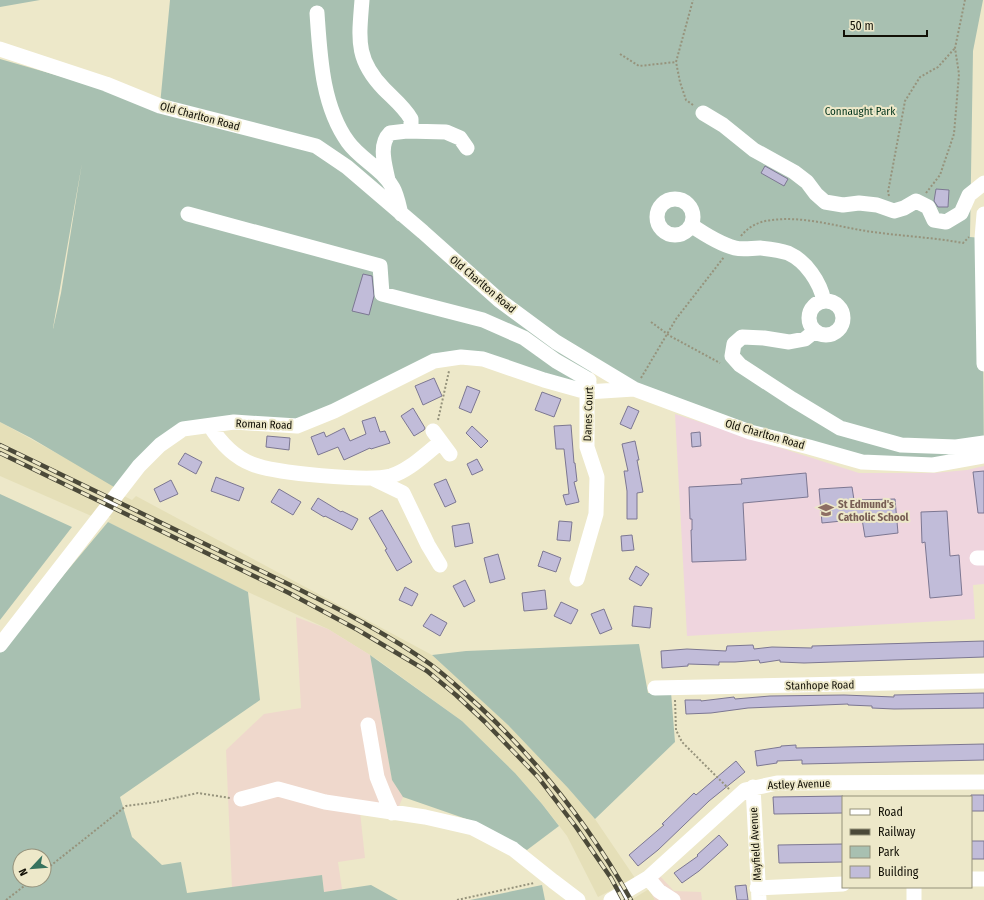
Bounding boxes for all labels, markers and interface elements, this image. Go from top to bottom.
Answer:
scale bar [844,12,927,38]
text: 50 m [850,19,874,33]
street label: Old Charlton Road [159,100,241,133]
park label: Connaught Park [825,105,896,118]
street label: Old Charlton Road [447,253,518,316]
street label: Danes Court [581,386,596,441]
street label: Roman Road [235,417,293,432]
street label: Old Charlton Road [724,417,806,452]
place label: St Edmund's Catholic School [838,498,910,524]
school or university icon: St Edmund's Catholic School [817,501,835,519]
street label: Stanhope Road [786,678,854,693]
street label: Astley Avenue [767,777,831,792]
legend [842,796,972,888]
text: Road [878,805,903,819]
street label: Mayfield Avenue [747,807,764,881]
text: Railway [878,825,916,839]
text: Park [878,845,900,859]
north arrow [12,848,52,888]
text: Building [878,865,919,879]
text: N [16,866,31,878]

